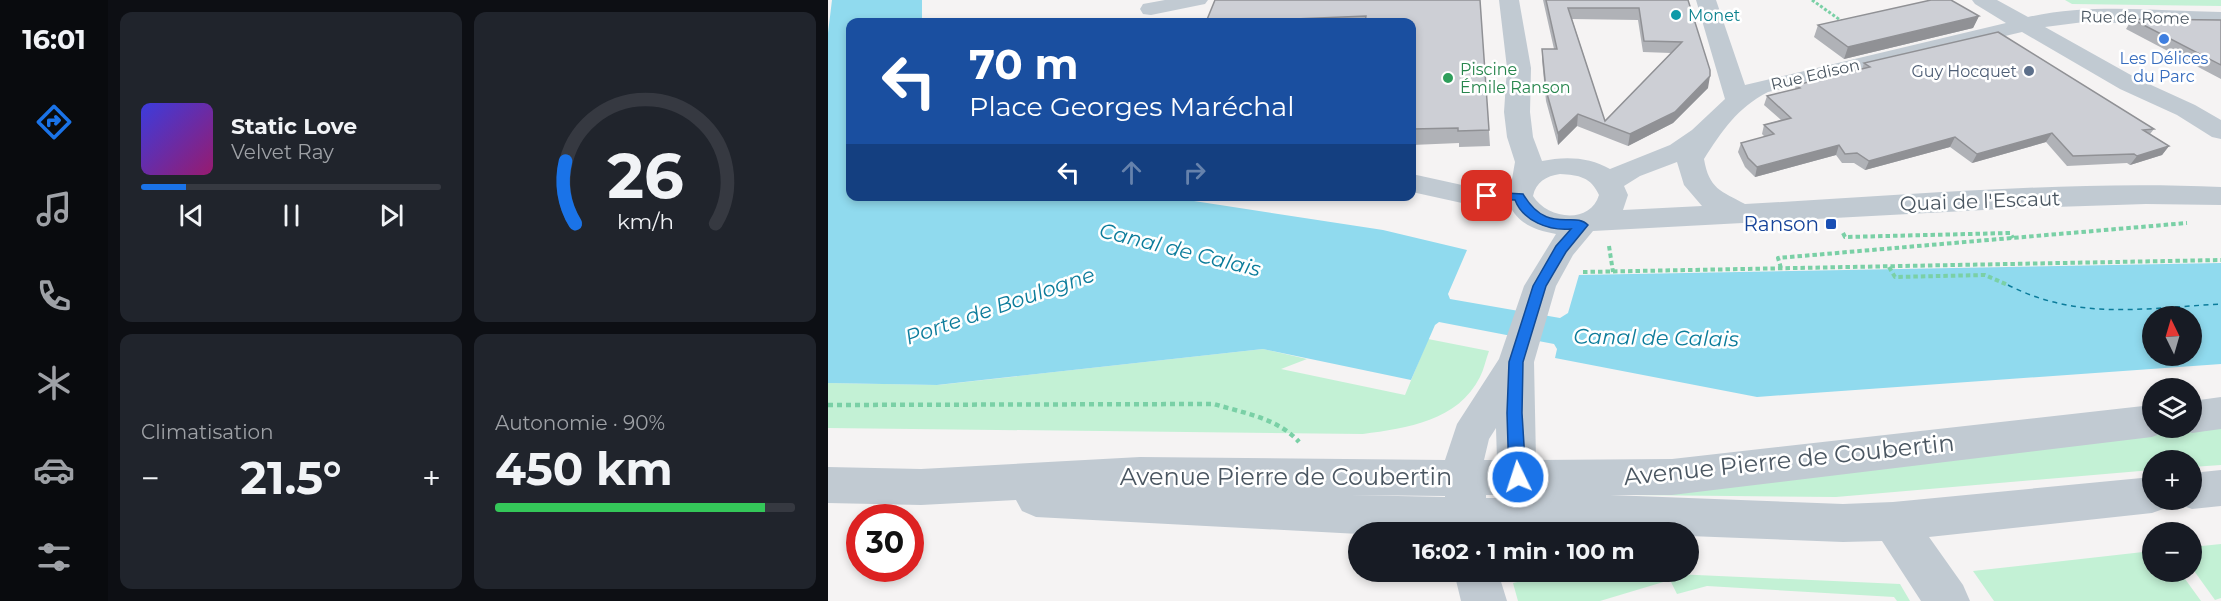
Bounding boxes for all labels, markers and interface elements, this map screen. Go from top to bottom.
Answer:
place label: Monet [1688,6,1741,25]
street label: Rue de Rome [2080,7,2190,28]
marker: Monet [1669,8,1683,22]
text: 16:01 [22,23,86,56]
marker: Les Délices du Parc [2157,32,2171,46]
text: 70 m [969,38,1079,90]
icon: left [870,42,948,120]
place label: Les Délices du Parc [2120,49,2209,86]
street label: Rue Edison [1769,55,1861,94]
place label: Piscine Émile Ranson [1460,60,1571,97]
place label: Guy Hocquet [1911,62,2017,81]
marker: Guy Hocquet [2022,64,2036,78]
marker: Piscine Émile Ranson [1441,71,1455,85]
text: Place Georges Maréchal [969,90,1295,123]
icon: directions [33,101,75,143]
text: Static Love [231,113,357,140]
text: 26 [607,138,683,214]
text: Velvet Ray [231,140,334,164]
icon: left [1052,156,1085,189]
icon: ahead [1115,156,1148,189]
icon: right [1178,156,1211,189]
pin [1461,170,1512,221]
icon: arrive [1470,179,1503,212]
street label: Quai de l'Escaut [1899,186,2061,216]
icon: music [33,188,75,230]
icon: previous [175,199,208,232]
icon: pause [275,199,308,232]
icon: next [375,199,408,232]
text: km/h [616,209,674,235]
place label: Ranson [1744,212,1819,236]
water label: Canal de Calais [1097,217,1263,282]
marker: Ranson [1824,217,1838,231]
water label: Porte de Boulogne [902,261,1098,350]
icon: phone [33,275,75,317]
north arrow [2142,306,2202,366]
map controls [2142,306,2202,582]
water label: Canal de Calais [1573,324,1739,351]
icon: climate [33,362,75,404]
button: layers [2142,378,2202,438]
text: Autonomie · 90% [495,411,665,435]
text: Climatisation [141,420,274,444]
street label: Avenue Pierre de Coubertin [1622,428,1956,491]
text: 450 km [495,441,673,496]
position arrow [1486,445,1550,509]
icon: car [33,449,75,491]
text: 21.5° [240,450,342,505]
button: + [2142,450,2202,510]
text: − [141,458,160,498]
text: + [422,458,441,498]
street label: Avenue Pierre de Coubertin [1120,462,1452,491]
speed limit sign: 30 [846,504,924,582]
button: − [2142,522,2202,582]
icon: filters [33,536,75,578]
text: 16:02 · 1 min · 100 m [1413,538,1634,565]

